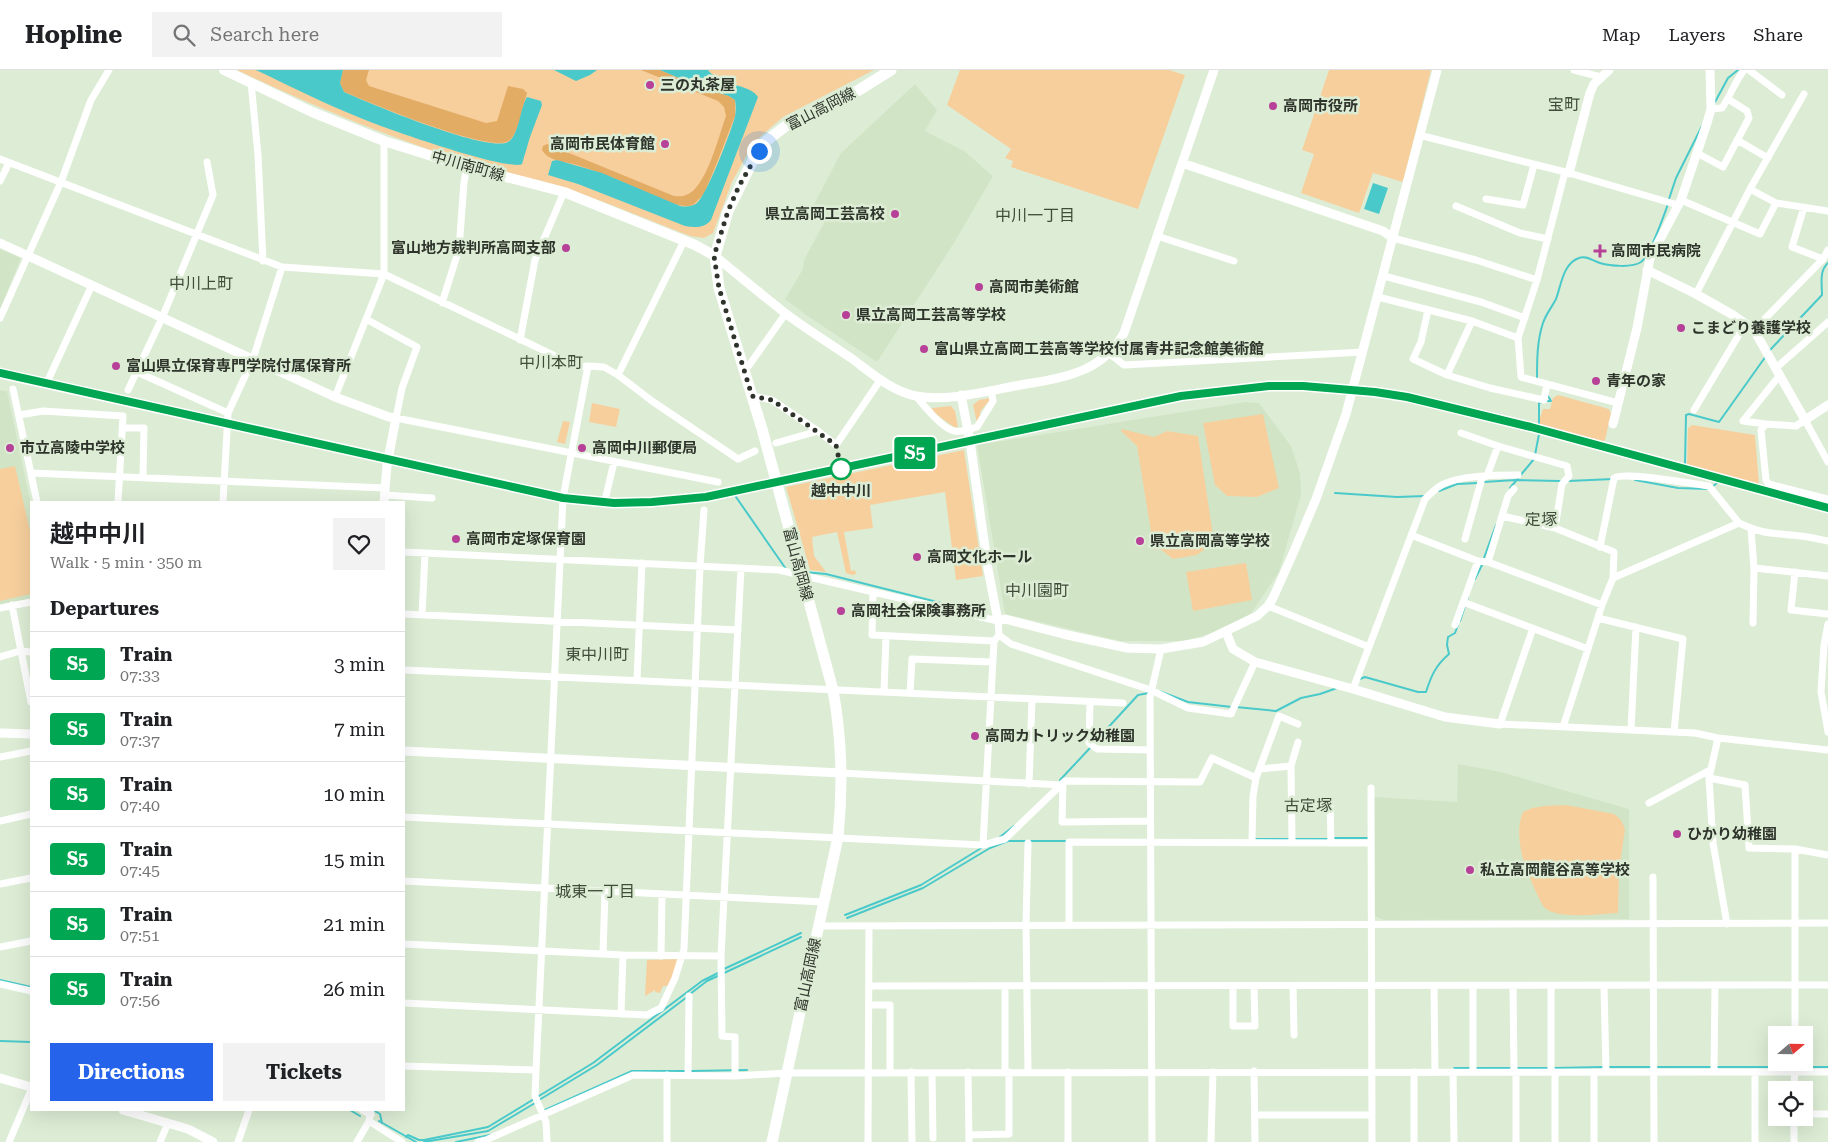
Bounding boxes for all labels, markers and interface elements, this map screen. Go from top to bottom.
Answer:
search box [152,12,502,57]
text: Hopline [25,21,122,49]
icon: search [170,21,198,49]
text: Search here [210,23,319,46]
text: Map [1602,24,1641,45]
text: Layers [1669,24,1725,45]
text: Share [1753,24,1803,45]
place label: 三の丸茶屋 [660,76,735,94]
marker: 三の丸茶屋 [644,79,656,91]
street label: 富山高岡線 [783,84,859,134]
district label: 宝町 [1548,95,1580,114]
place label: 高岡市役所 [1283,97,1358,115]
marker: 高岡市役所 [1267,100,1279,112]
place label: 高岡市民体育館 [550,135,655,153]
marker: 高岡市民体育館 [659,138,671,150]
your location [747,139,772,164]
street label: 中川南町線 [429,147,507,185]
place label: 県立高岡工芸高校 [765,205,885,223]
district label: 中川一丁目 [995,206,1075,225]
marker: 県立高岡工芸高校 [889,208,901,220]
place label: 富山地方裁判所高岡支部 [391,239,556,257]
marker: 富山地方裁判所高岡支部 [560,242,572,254]
place label: 高岡市民病院 [1611,242,1701,260]
marker: 高岡市民病院 [1593,244,1607,258]
district label: 中川上町 [169,274,233,293]
place label: 高岡市美術館 [989,278,1079,296]
marker: 高岡市美術館 [973,281,985,293]
place label: 県立高岡工芸高等学校 [856,306,1006,324]
marker: 県立高岡工芸高等学校 [840,309,852,321]
place label: こまどり養護学校 [1691,319,1811,337]
marker: こまどり養護学校 [1675,322,1687,334]
place label: 富山県立高岡工芸高等学校付属青井記念館美術館 [934,340,1264,358]
marker: 富山県立高岡工芸高等学校付属青井記念館美術館 [918,343,930,355]
district label: 中川本町 [519,353,583,372]
place label: 富山県立保育専門学院付属保育所 [126,357,351,375]
marker: 富山県立保育専門学院付属保育所 [110,360,122,372]
place label: 青年の家 [1606,372,1666,390]
marker: 青年の家 [1590,375,1602,387]
line badge: S5 [892,437,938,469]
place label: 市立高陵中学校 [20,439,125,457]
place label: 高岡中川郵便局 [592,439,697,457]
marker: 市立高陵中学校 [4,442,16,454]
marker: 高岡中川郵便局 [576,442,588,454]
text: S5 [904,442,926,463]
marker: 越中中川 [830,458,852,480]
place label: 越中中川 [811,482,871,500]
district label: 定塚 [1525,510,1557,529]
button: heart [333,518,385,570]
text: 越中中川 [50,520,146,548]
street label: 富山高岡線 [780,525,816,603]
place label: 高岡市定塚保育園 [466,530,586,548]
place label: 県立高岡高等学校 [1150,532,1270,550]
marker: 高岡市定塚保育園 [450,533,462,545]
marker: 県立高岡高等学校 [1134,535,1146,547]
place label: 高岡文化ホール [927,548,1032,566]
marker: 高岡文化ホール [911,551,923,563]
text: Walk · 5 min · 350 m [50,553,202,572]
district label: 中川園町 [1005,581,1069,600]
text: Departures [50,597,159,620]
place label: 高岡社会保険事務所 [851,602,986,620]
marker: 高岡社会保険事務所 [835,605,847,617]
text: Train [120,643,172,666]
district label: 東中川町 [565,645,629,664]
text: S5 [67,653,88,674]
text: 3 min [334,653,385,676]
text: 07:33 [120,666,160,685]
text: Train [120,708,172,731]
text: S5 [67,718,88,739]
text: 7 min [334,718,385,741]
place label: 高岡カトリック幼稚園 [985,727,1135,745]
marker: 高岡カトリック幼稚園 [969,730,981,742]
text: 07:37 [120,731,160,750]
text: Train [120,773,172,796]
text: S5 [67,783,88,804]
text: 10 min [323,783,385,806]
text: 07:40 [120,796,160,815]
district label: 古定塚 [1284,796,1332,815]
place label: ひかり幼稚園 [1687,825,1777,843]
marker: ひかり幼稚園 [1671,828,1683,840]
text: Train [120,838,172,861]
text: S5 [67,848,88,869]
text: 15 min [323,848,385,871]
text: 07:45 [120,861,160,880]
place label: 私立高岡龍谷高等学校 [1480,861,1630,879]
marker: 私立高岡龍谷高等学校 [1464,864,1476,876]
district label: 城東一丁目 [555,882,635,901]
text: Train [120,903,172,926]
text: S5 [67,913,88,934]
text: 21 min [323,913,385,936]
text: 07:51 [120,926,160,945]
street label: 富山高岡線 [791,936,825,1014]
text: Train [120,968,172,991]
text: S5 [67,978,88,999]
text: 26 min [323,978,385,1001]
text: 07:56 [120,991,160,1010]
north arrow [1768,1026,1812,1071]
map controls [1768,1026,1813,1126]
button: Directions [50,1043,213,1101]
button: Tickets [223,1043,385,1101]
button: locate [1768,1081,1813,1126]

